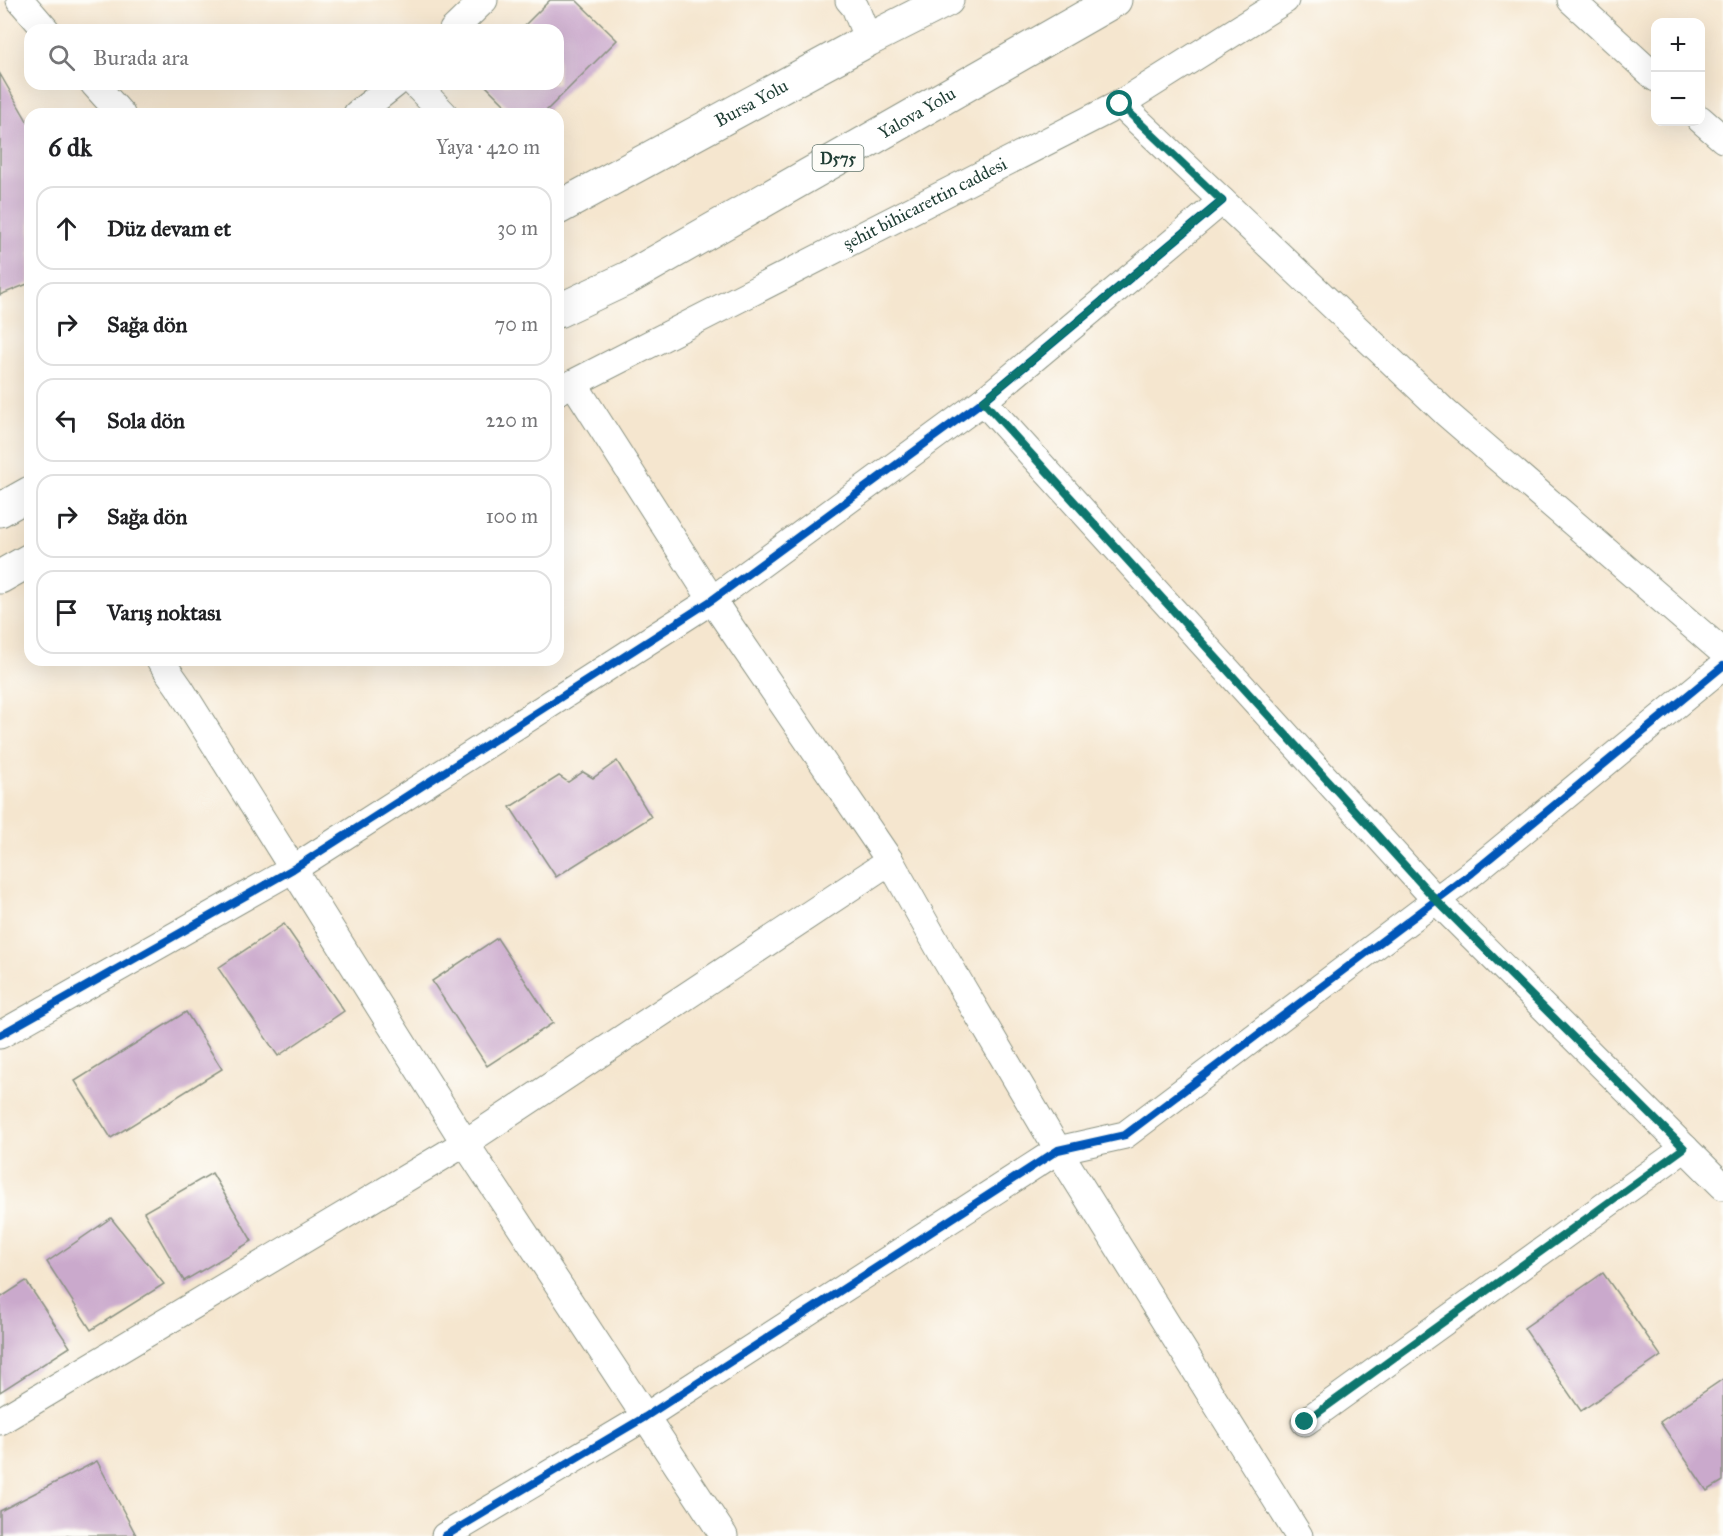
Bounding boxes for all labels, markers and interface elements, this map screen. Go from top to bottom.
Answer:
map controls [1651,18,1705,126]
button: + [1651,18,1705,72]
search box [24,24,564,90]
icon: search [45,41,78,74]
text: Burada ara [93,44,189,71]
button: − [1651,72,1705,126]
street label: Bursa Yolu [711,74,792,132]
street label: Yalova Yolu [874,82,960,144]
route start [1106,90,1132,116]
text: 6 dk [48,131,92,163]
text: Yaya · 420 m [436,135,540,159]
road number: D575 [812,145,864,171]
street label: şehit bihicarettin caddesi [839,153,1011,255]
icon: ahead [50,212,83,245]
text: Düz devam et [107,215,231,242]
text: 30 m [497,216,538,240]
icon: right [50,308,83,341]
text: Sağa dön [107,311,187,338]
text: 70 m [495,312,538,336]
icon: left [50,404,83,437]
text: Sola dön [107,407,185,434]
text: 220 m [486,408,538,432]
icon: right [50,500,83,533]
text: Sağa dön [107,503,187,530]
text: 100 m [486,504,538,528]
icon: arrive [50,596,83,629]
text: Varış noktası [107,599,221,626]
route end [1291,1408,1317,1434]

